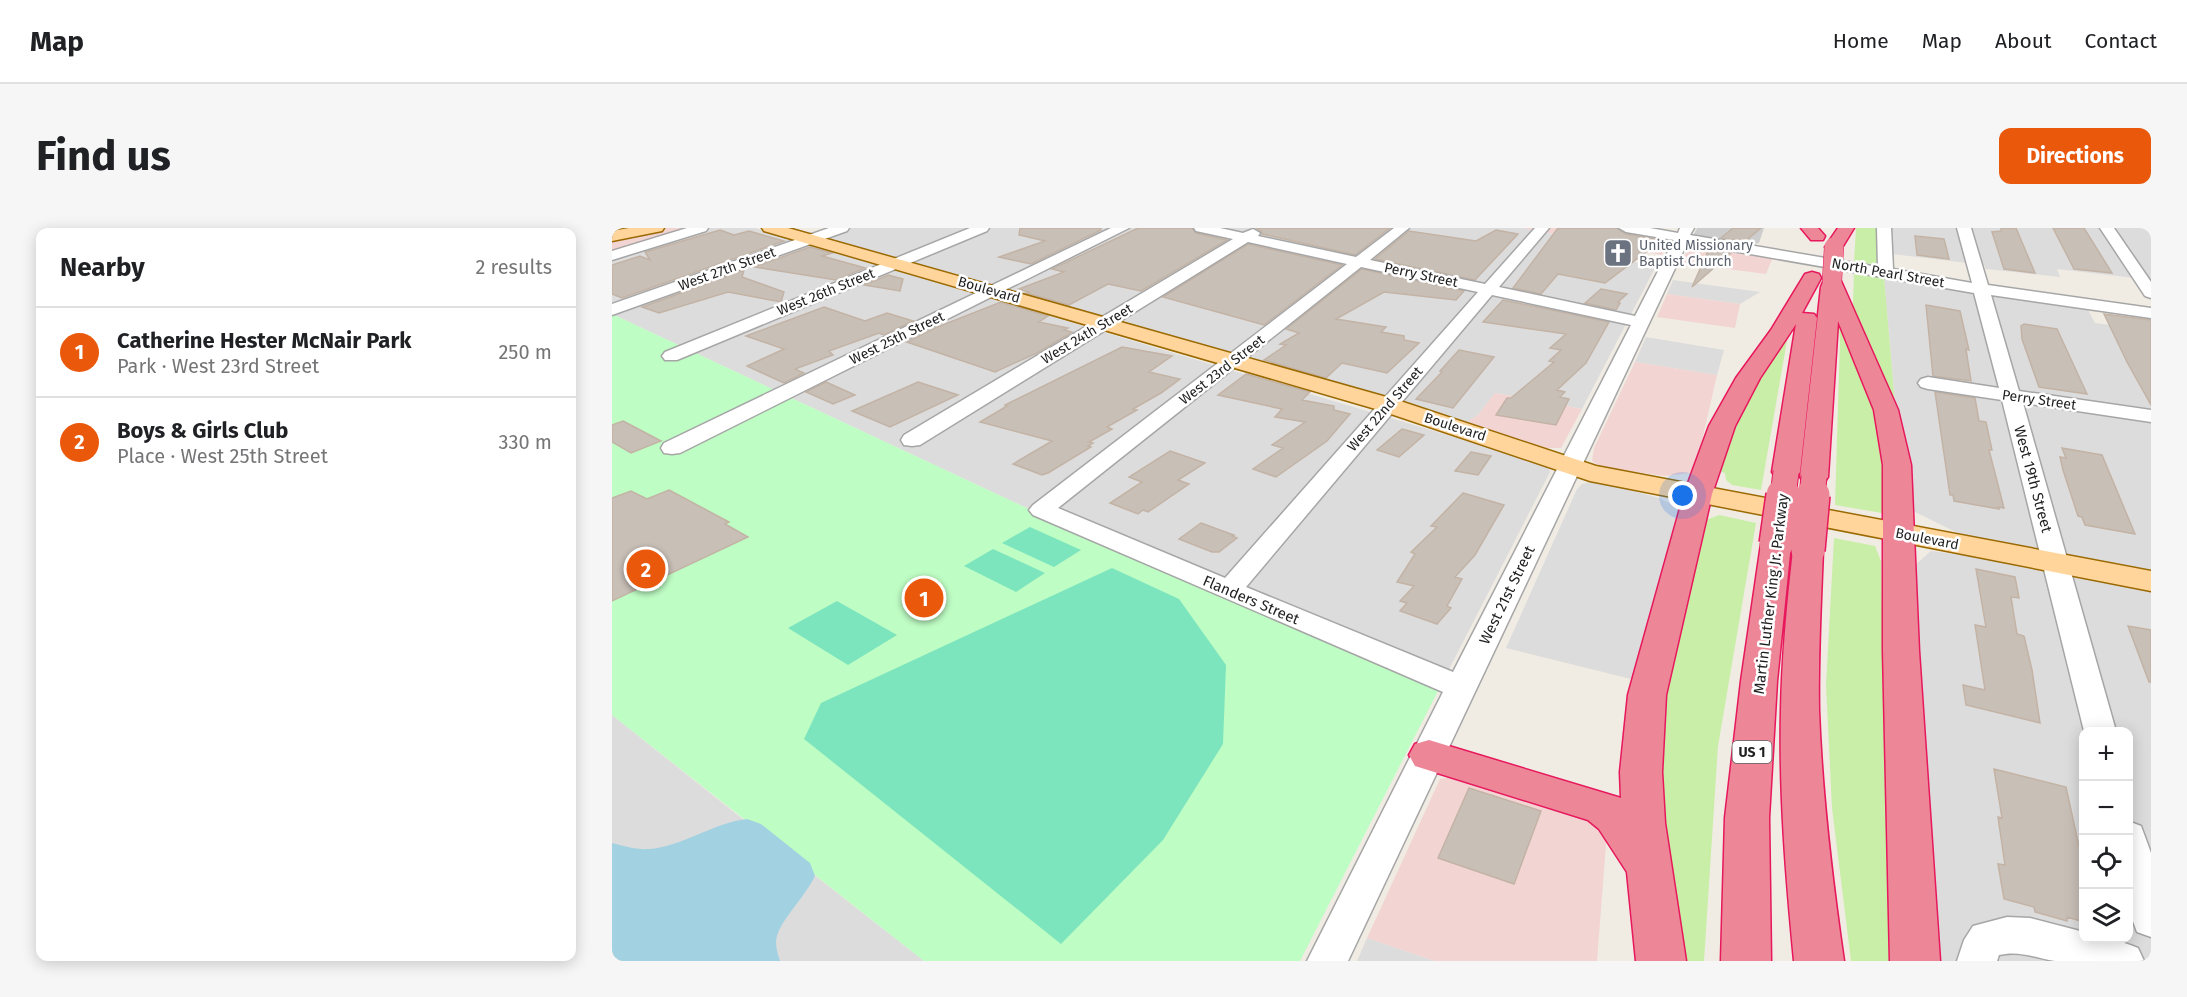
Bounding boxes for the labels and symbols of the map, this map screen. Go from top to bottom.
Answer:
church icon: United Missionary Baptist Church [1602,237,1634,269]
place label: United Missionary Baptist Church [1639,237,1753,270]
street label: West 27th Street [676,243,779,294]
street label: North Pearl Street [1830,255,1947,291]
street label: Perry Street [1383,259,1460,291]
street label: West 26th Street [775,264,878,319]
street label: Boulevard [956,273,1022,307]
street label: West 24th Street [1038,300,1136,368]
street label: West 25th Street [847,307,948,368]
street label: West 23rd Street [1176,331,1269,408]
street label: West 22nd Street [1344,363,1427,455]
street label: Perry Street [2001,386,2078,414]
street label: Boulevard [1422,409,1488,445]
street label: West 19th Street [2010,424,2056,535]
your location [1668,481,1697,510]
street label: Martin Luther King Jr. Parkway [1750,492,1792,695]
street label: Boulevard [1894,525,1960,553]
street label: West 21st Street [1475,542,1539,647]
pin: 2 [627,546,666,592]
street label: Flanders Street [1200,572,1302,629]
pin: 1 [904,576,944,620]
road number: US 1 [1732,741,1772,763]

